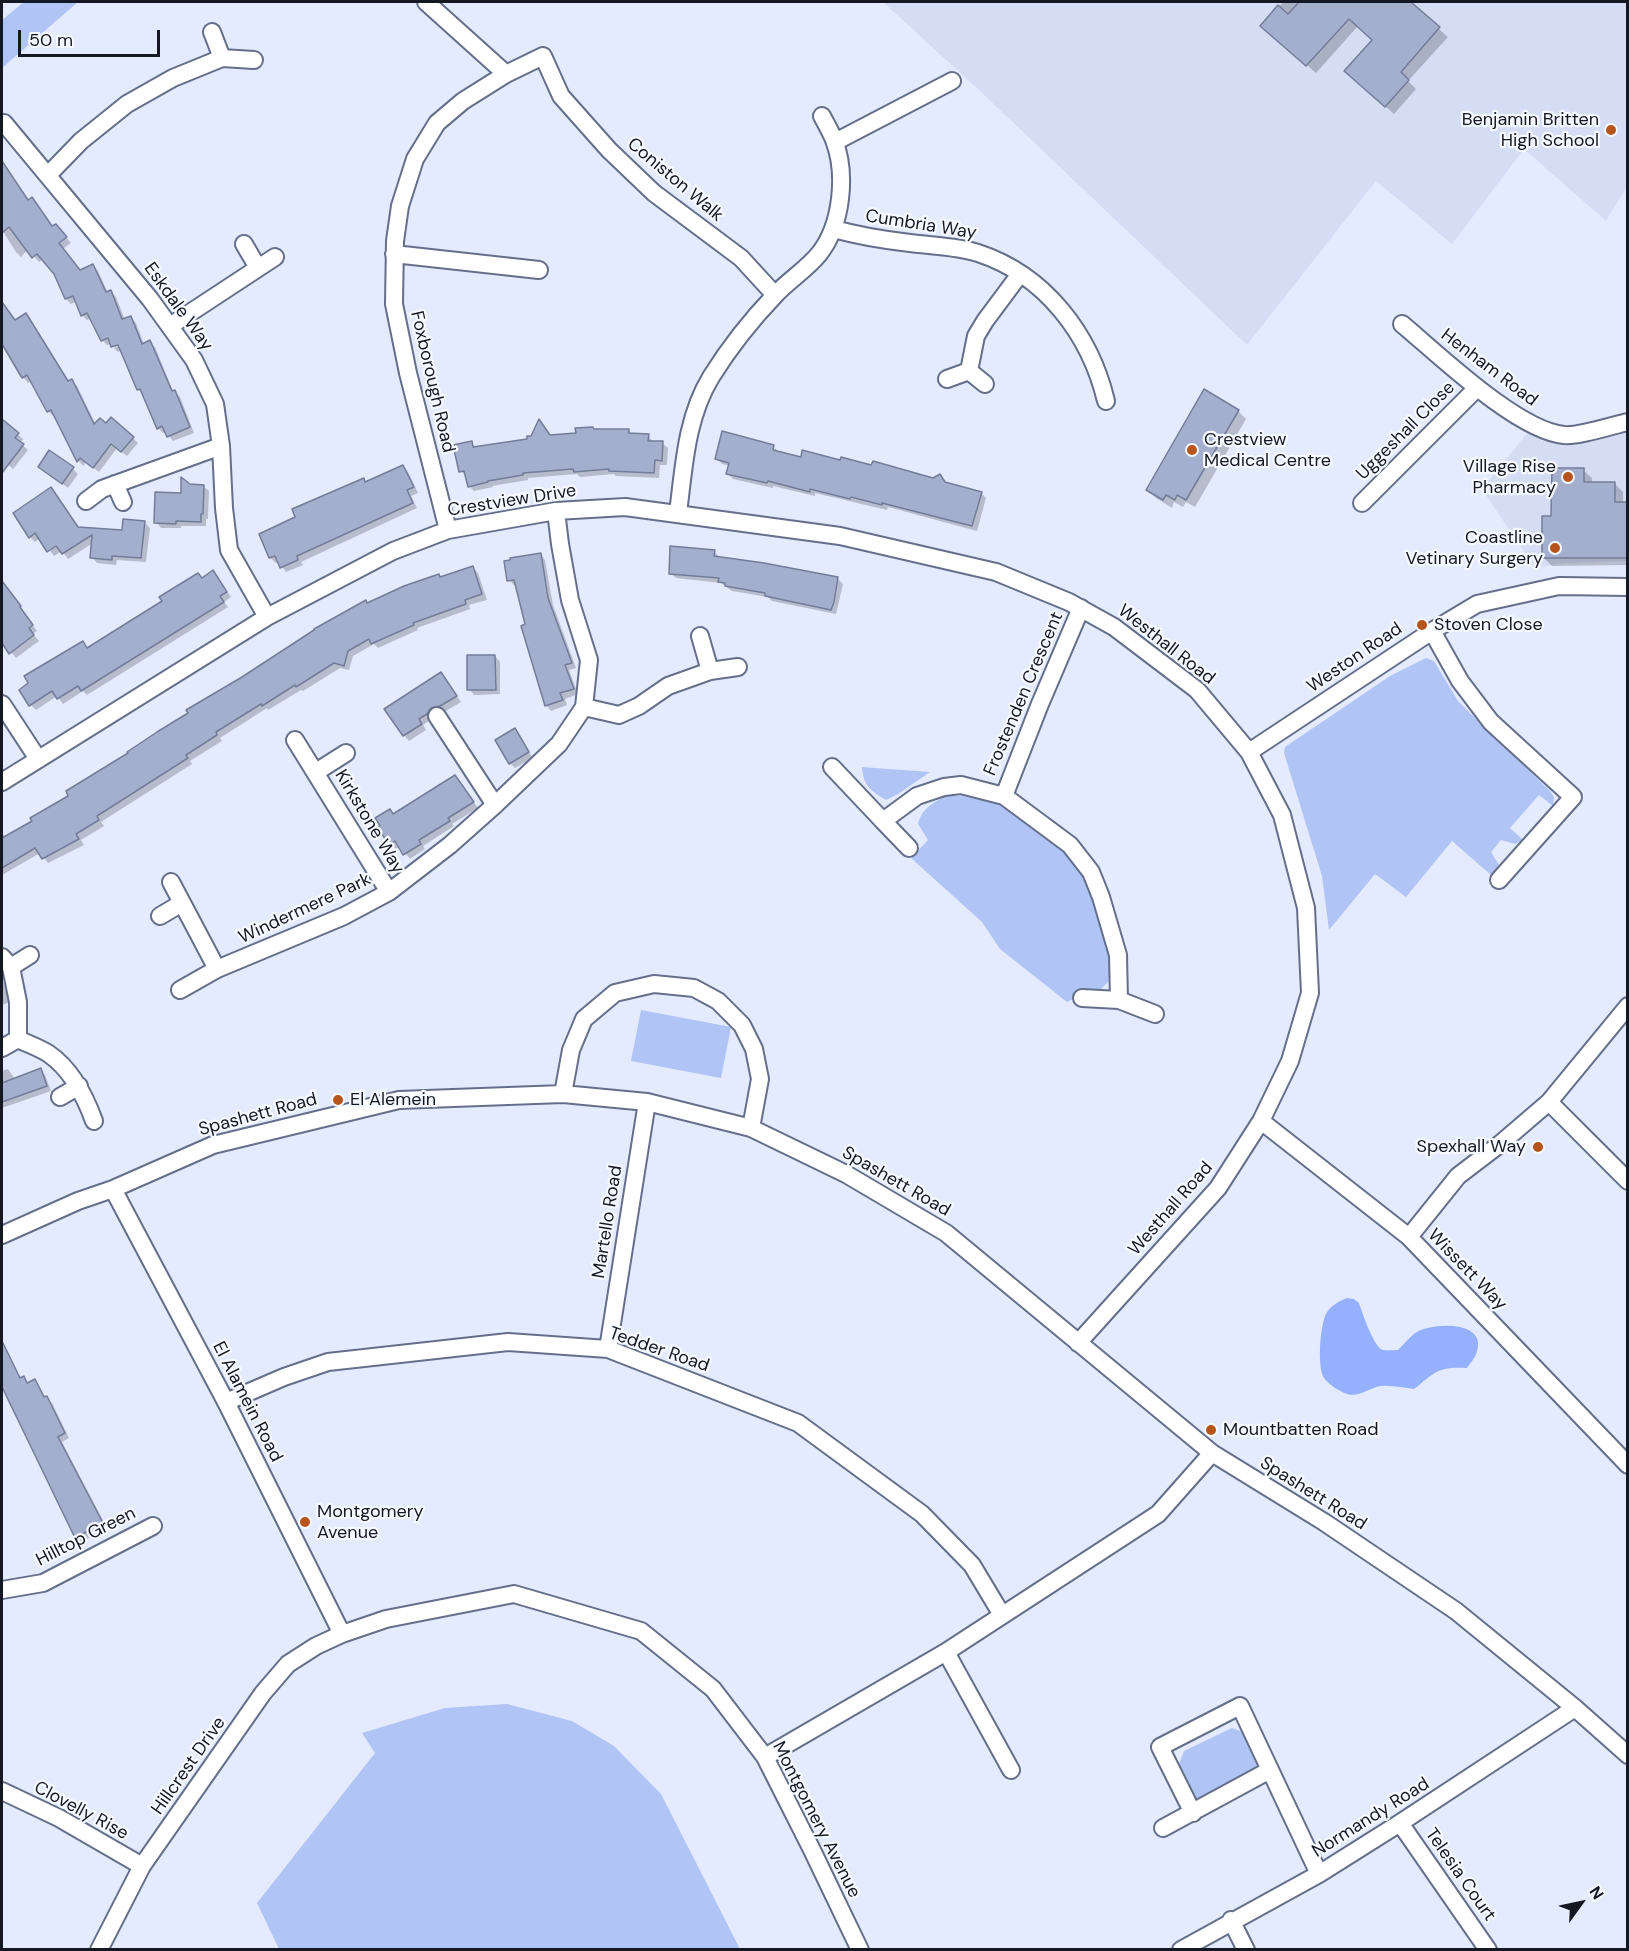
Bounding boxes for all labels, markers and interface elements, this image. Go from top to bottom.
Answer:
scale bar [21,18,164,56]
text: 50 m [29,28,73,52]
place label: Benjamin Britten High School [1462,109,1599,152]
marker: Benjamin Britten High School [1604,123,1618,137]
street label: Coniston Walk [623,134,727,226]
street label: Cumbria Way [864,206,978,244]
street label: Eskdale Way [139,259,217,355]
street label: Foxborough Road [405,309,459,455]
street label: Henham Road [1436,325,1542,411]
street label: Uggeshall Close [1352,377,1460,485]
place label: Crestview Medical Centre [1204,429,1331,472]
marker: Crestview Medical Centre [1185,443,1199,457]
place label: Village Rise Pharmacy [1463,456,1556,498]
marker: Village Rise Pharmacy [1561,470,1575,484]
street label: Crestview Drive [446,480,578,522]
place label: Coastline Vetinary Surgery [1405,527,1543,570]
marker: Coastline Vetinary Surgery [1548,541,1562,555]
street label: Westhall Road [1113,600,1219,690]
street label: Frostenden Crescent [980,609,1068,779]
place label: Stoven Close [1434,614,1543,636]
street label: Weston Road [1303,618,1407,698]
marker: Stoven Close [1415,618,1429,632]
street label: Kirkstone Way [329,766,409,878]
street label: Windermere Park [235,869,375,949]
street label: Spashett Road [196,1089,320,1141]
place label: El Alemein [350,1089,436,1111]
marker: El Alemein [331,1093,345,1107]
place label: Spexhall Way [1417,1136,1526,1158]
marker: Spexhall Way [1531,1140,1545,1154]
street label: Spashett Road [838,1142,954,1222]
street label: Westhall Road [1124,1158,1218,1260]
street label: Martello Road [588,1164,628,1280]
street label: Wissett Way [1423,1225,1511,1315]
street label: Tedder Road [606,1323,712,1377]
street label: El Alamein Road [207,1338,287,1466]
place label: Mountbatten Road [1223,1419,1378,1441]
marker: Mountbatten Road [1204,1423,1218,1437]
street label: Spashett Road [1256,1453,1370,1535]
place label: Montgomery Avenue [317,1501,423,1544]
street label: Hilltop Green [33,1503,139,1571]
marker: Montgomery Avenue [298,1515,312,1529]
street label: Hillcrest Drive [147,1713,231,1819]
street label: Montgomery Avenue [767,1738,865,1902]
street label: Normandy Road [1308,1773,1434,1863]
street label: Clovelly Rise [30,1777,132,1845]
street label: Telesia Court [1420,1824,1500,1926]
north arrow [1551,1873,1611,1933]
text: N [1585,1882,1608,1904]

